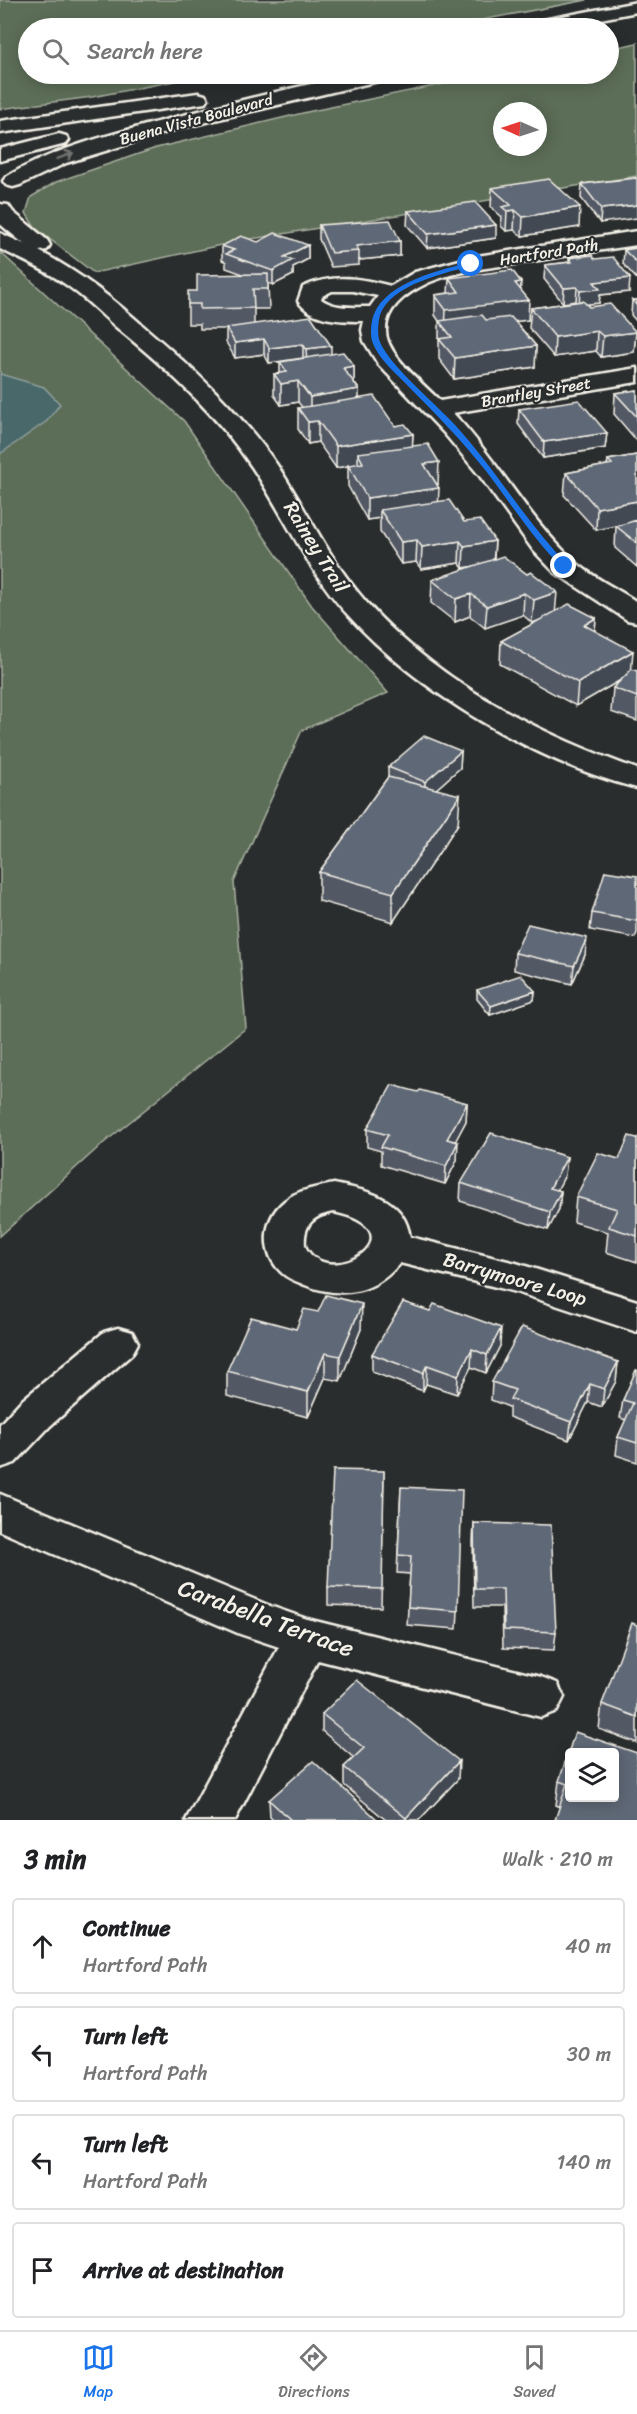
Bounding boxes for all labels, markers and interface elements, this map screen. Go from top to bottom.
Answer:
search box [18,18,619,84]
text: Search here [87,32,203,71]
icon: search [39,35,72,68]
street label: Buena Vista Boulevard [116,84,277,153]
north arrow [493,102,547,156]
one-way arrow [55,150,74,161]
street label: Hartford Path [497,230,601,274]
route start [457,250,483,276]
street label: Brantley Street [479,368,593,416]
street label: Rainey Trail [274,494,359,601]
route end [550,552,576,578]
street label: Barrymoore Loop [439,1242,592,1316]
street label: Carabella Terrace [172,1567,360,1669]
map controls [565,1748,619,1802]
button: layers [565,1748,619,1802]
text: 3 min [24,1836,86,1882]
text: Walk · 210 m [502,1842,613,1877]
text: Continue [83,1909,171,1948]
text: 40 m [565,1929,611,1964]
icon: ahead [26,1930,59,1963]
text: Hartford Path [83,1948,208,1983]
text: Turn left [83,2017,168,2056]
text: 30 m [567,2037,611,2072]
icon: left [26,2038,59,2071]
text: Hartford Path [83,2056,208,2091]
text: Turn left [83,2125,168,2164]
text: 140 m [557,2145,611,2180]
icon: left [26,2146,59,2179]
text: Hartford Path [83,2164,208,2199]
text: Arrive at destination [83,2251,284,2290]
icon: arrive [26,2254,59,2287]
tab: Map [82,2341,115,2406]
tab: Directions [278,2341,350,2406]
tab: Saved [513,2341,555,2406]

